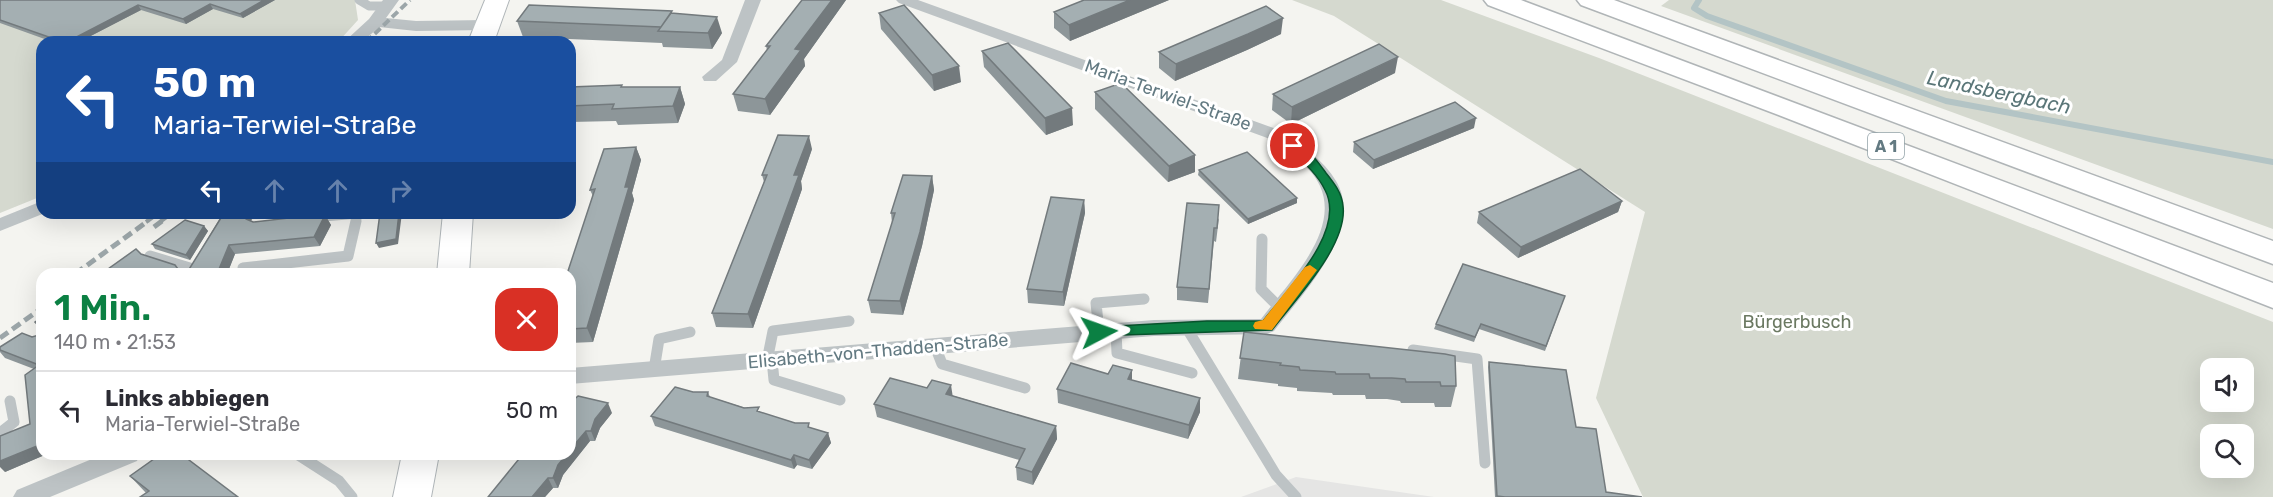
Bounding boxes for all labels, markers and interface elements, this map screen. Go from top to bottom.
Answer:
street label: Maria-Terwiel-Straße [1082,55,1254,135]
text: 50 m [153,58,256,108]
icon: left [54,60,132,138]
water label: Landsbergbach [1925,65,2073,119]
text: Maria-Terwiel-Straße [153,109,417,141]
pin [1267,120,1318,171]
icon: arrive [1276,129,1309,162]
road number: A 1 [1868,133,1904,159]
icon: left [195,174,228,207]
icon: ahead [258,174,291,207]
icon: ahead [321,174,354,207]
icon: right [384,174,417,207]
text: 1 Min. [54,286,151,329]
button: close [495,288,558,351]
position arrow [1067,300,1131,364]
park label: Bürgerbusch [1743,311,1851,333]
street label: Elisabeth-von-Thadden-Straße [747,329,1009,373]
text: 140 m · 21:53 [54,330,176,354]
map controls [2200,358,2254,478]
button: sound [2200,358,2254,412]
text: Links abbiegen [105,385,269,412]
icon: left [54,394,87,427]
text: 50 m [506,397,558,424]
text: Maria-Terwiel-Straße [105,412,300,436]
button: search [2200,424,2254,478]

